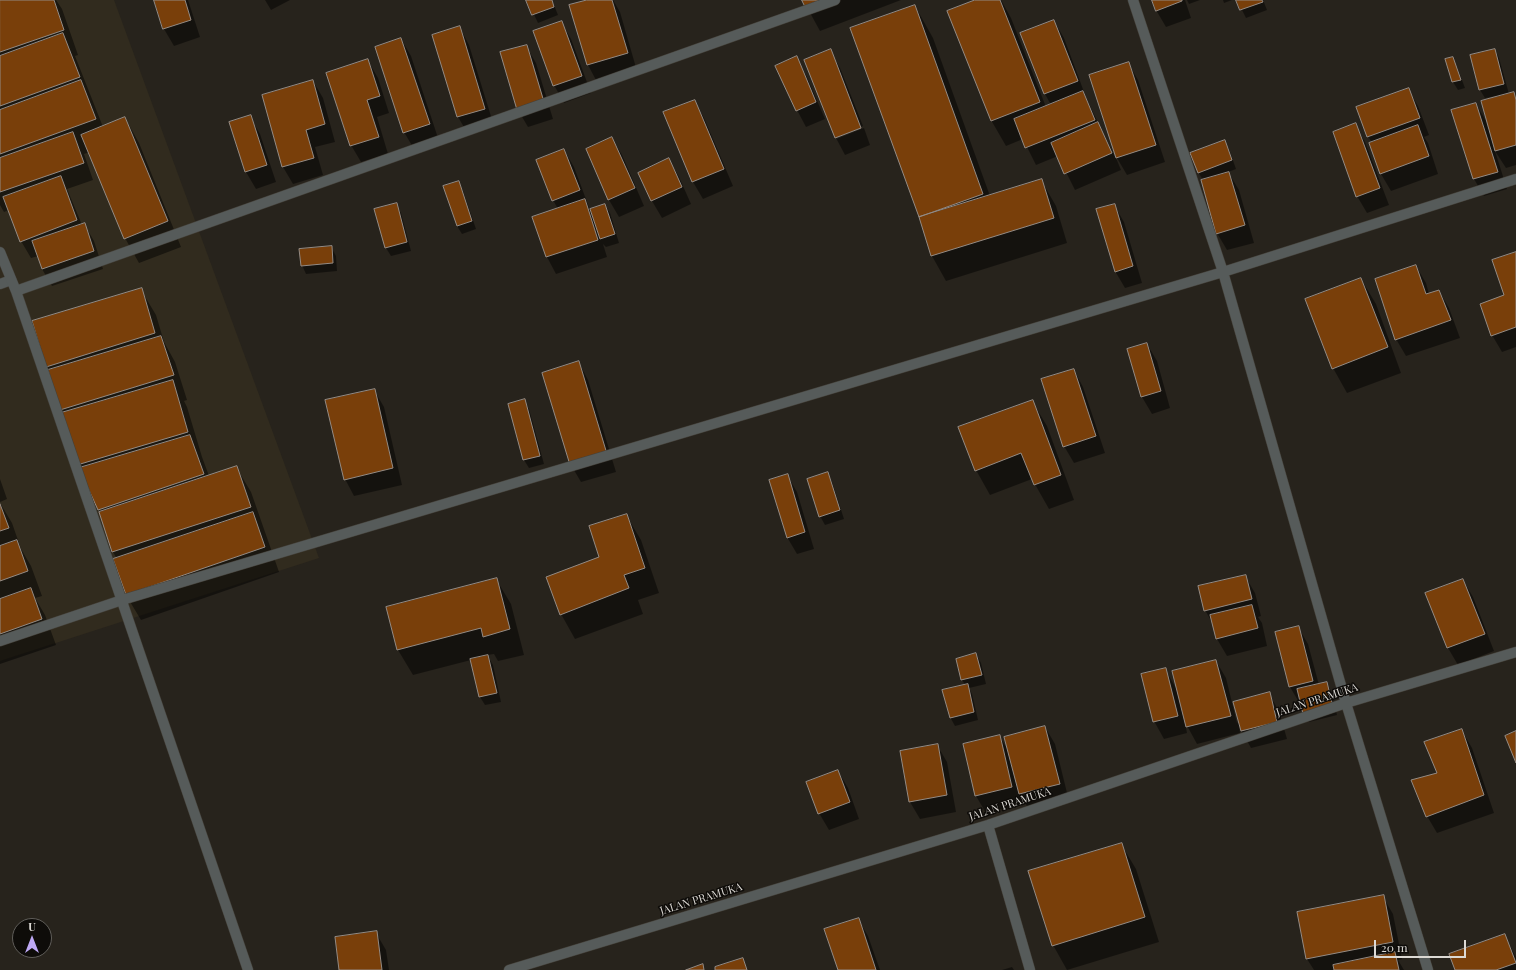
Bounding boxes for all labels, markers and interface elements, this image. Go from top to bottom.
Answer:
street label: JALAN PRAMUKA [1274,681,1360,719]
street label: JALAN PRAMUKA [967,785,1053,823]
street label: JALAN PRAMUKA [658,880,744,918]
north arrow [12,918,52,958]
text: U [28,919,36,934]
scale bar [1376,932,1468,958]
text: 20 m [1381,939,1408,955]

